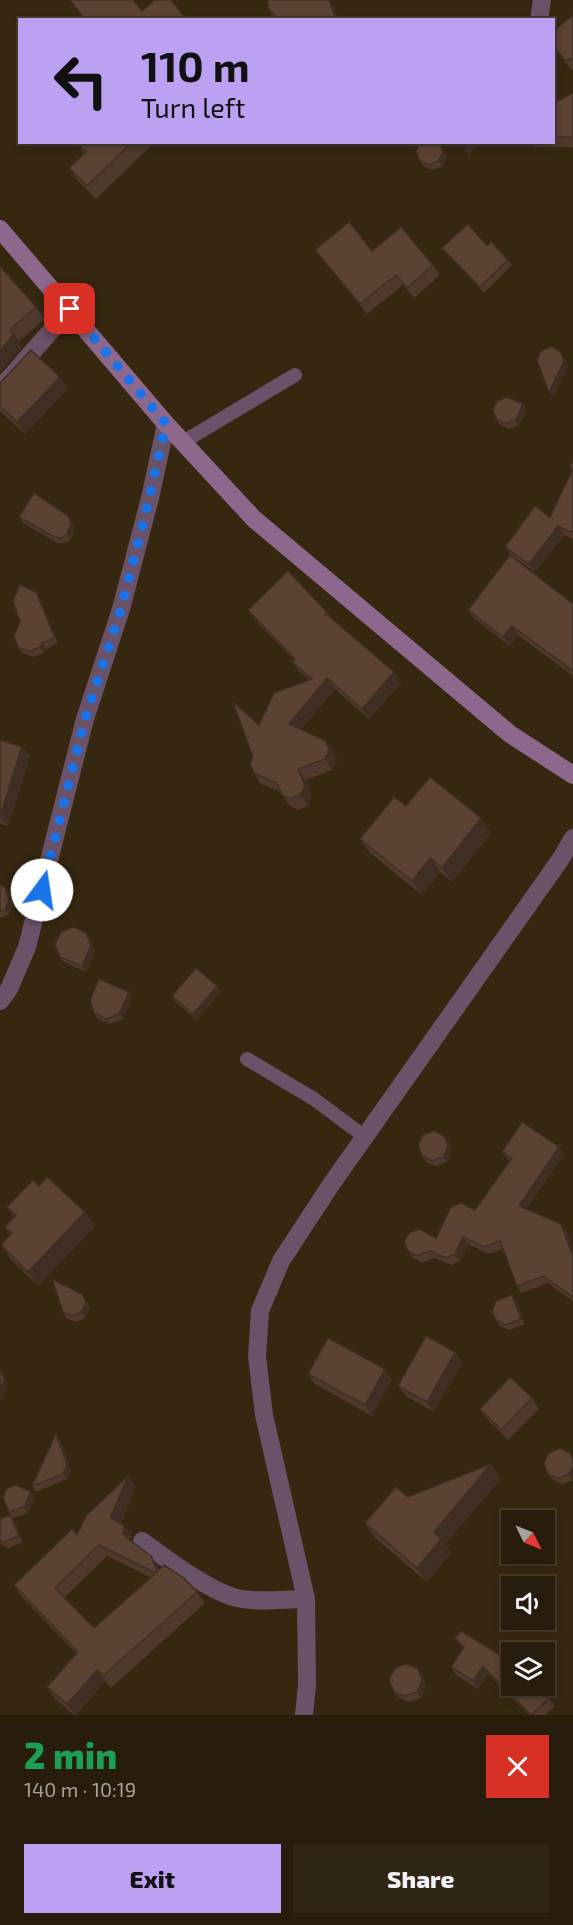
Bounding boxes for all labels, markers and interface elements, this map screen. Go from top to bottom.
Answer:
text: 110 m [141,40,250,90]
icon: left [42,42,120,120]
text: Turn left [141,91,245,123]
pin [44,283,95,334]
icon: arrive [53,292,86,325]
position arrow [10,858,74,922]
north arrow [501,1510,555,1564]
map controls [501,1510,555,1696]
button: sound [501,1576,555,1630]
button: layers [501,1642,555,1696]
text: 2 min [24,1733,117,1776]
button: close [486,1735,549,1798]
text: 140 m · 10:19 [24,1777,136,1801]
button: Exit [24,1844,281,1913]
button: Share [293,1844,549,1913]

